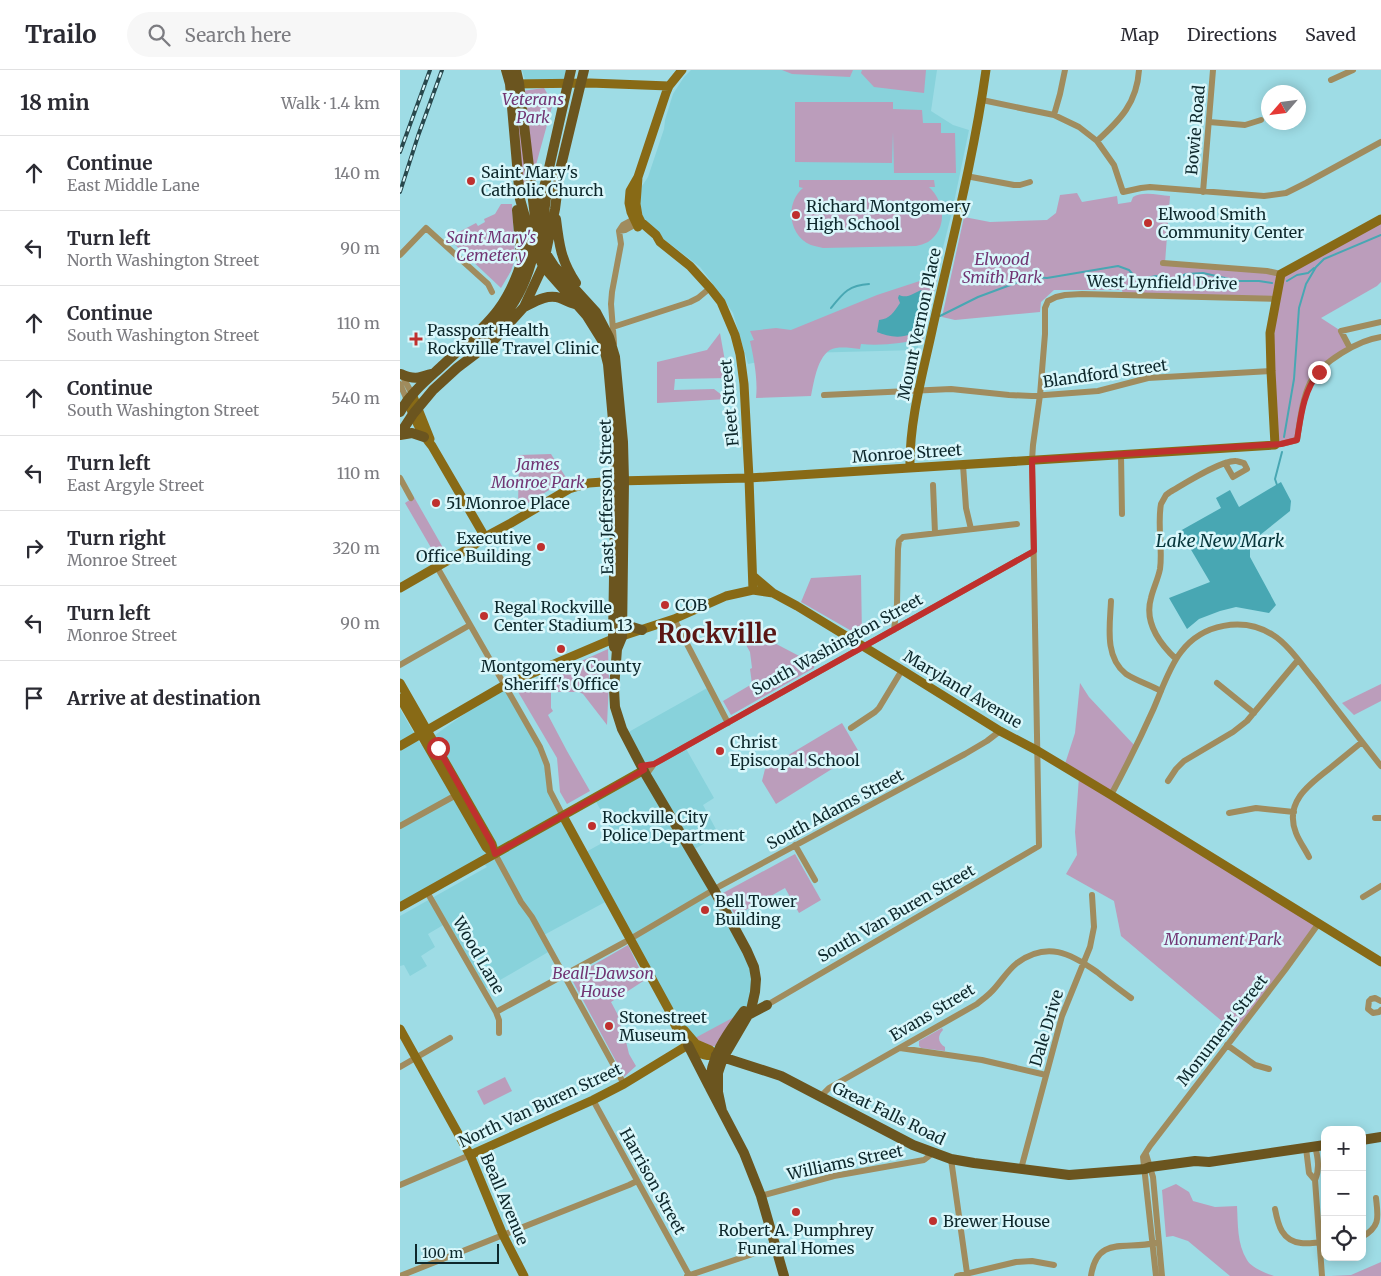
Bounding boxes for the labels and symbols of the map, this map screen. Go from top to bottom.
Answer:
street label: Bowie Road [1181,84,1209,176]
north arrow [1261,85,1306,130]
park label: Veterans Park [502,89,564,127]
place label: Saint Mary's Catholic Church [481,162,604,200]
marker: Saint Mary's Catholic Church [465,175,477,187]
place label: Richard Montgomery High School [806,196,971,234]
place label: Elwood Smith Community Center [1158,204,1304,242]
marker: Richard Montgomery High School [790,209,802,221]
marker: Elwood Smith Community Center [1142,217,1154,229]
park label: Saint Mary's Cemetery [446,227,536,265]
street label: Mount Vernon Place [893,246,945,402]
park label: Elwood Smith Park [962,249,1042,287]
street label: West Lynfield Drive [1086,271,1237,293]
place label: Passport Health Rockville Travel Clinic [427,320,599,358]
marker: Passport Health Rockville Travel Clinic [409,332,423,346]
street label: Blandford Street [1042,354,1169,392]
street label: Fleet Street [715,358,743,447]
route end [1308,361,1331,384]
street label: East Jefferson Street [595,418,617,575]
street label: Monroe Street [851,439,963,467]
park label: James Monroe Park [490,454,585,492]
place label: 51 Monroe Place [446,493,570,513]
marker: 51 Monroe Place [430,497,442,509]
place label: Executive Office Building [416,528,531,566]
water label: Lake New Mark [1156,529,1285,552]
marker: Executive Office Building [535,541,547,553]
street label: South Washington Street [748,588,927,699]
place label: COB [675,595,708,615]
place label: Regal Rockville Center Stadium 13 [494,597,633,635]
marker: COB [659,599,671,611]
marker: Regal Rockville Center Stadium 13 [478,610,490,622]
district label: Rockville [657,617,777,650]
marker: Montgomery County Sheriff's Office [555,643,567,655]
street label: Maryland Avenue [900,646,1026,732]
place label: Montgomery County Sheriff's Office [481,656,642,694]
place label: Christ Episcopal School [730,732,860,770]
route start [427,737,450,760]
marker: Christ Episcopal School [714,745,726,757]
street label: South Adams Street [763,764,908,854]
place label: Rockville City Police Department [602,807,746,845]
marker: Rockville City Police Department [586,820,598,832]
street label: South Van Buren Street [814,859,979,966]
place label: Bell Tower Building [715,891,797,929]
marker: Bell Tower Building [699,904,711,916]
street label: Wood Lane [448,912,509,997]
park label: Monument Park [1163,929,1282,949]
park label: Beall-Dawson House [552,963,654,1001]
street label: Monument Street [1172,970,1272,1090]
street label: Evans Street [886,978,979,1045]
street label: Dale Drive [1025,987,1067,1069]
place label: Stonestreet Museum [619,1007,708,1045]
marker: Stonestreet Museum [603,1020,615,1032]
street label: North Van Buren Street [455,1058,626,1152]
street label: Great Falls Road [829,1077,949,1149]
street label: Harrison Street [616,1124,691,1238]
street label: Williams Street [784,1140,906,1184]
street label: Beall Avenue [477,1150,533,1248]
marker: Robert A. Pumphrey Funeral Homes [790,1206,802,1218]
place label: Brewer House [943,1211,1050,1231]
marker: Brewer House [927,1215,939,1227]
place label: Robert A. Pumphrey Funeral Homes [718,1220,874,1258]
scale bar [415,1241,499,1264]

